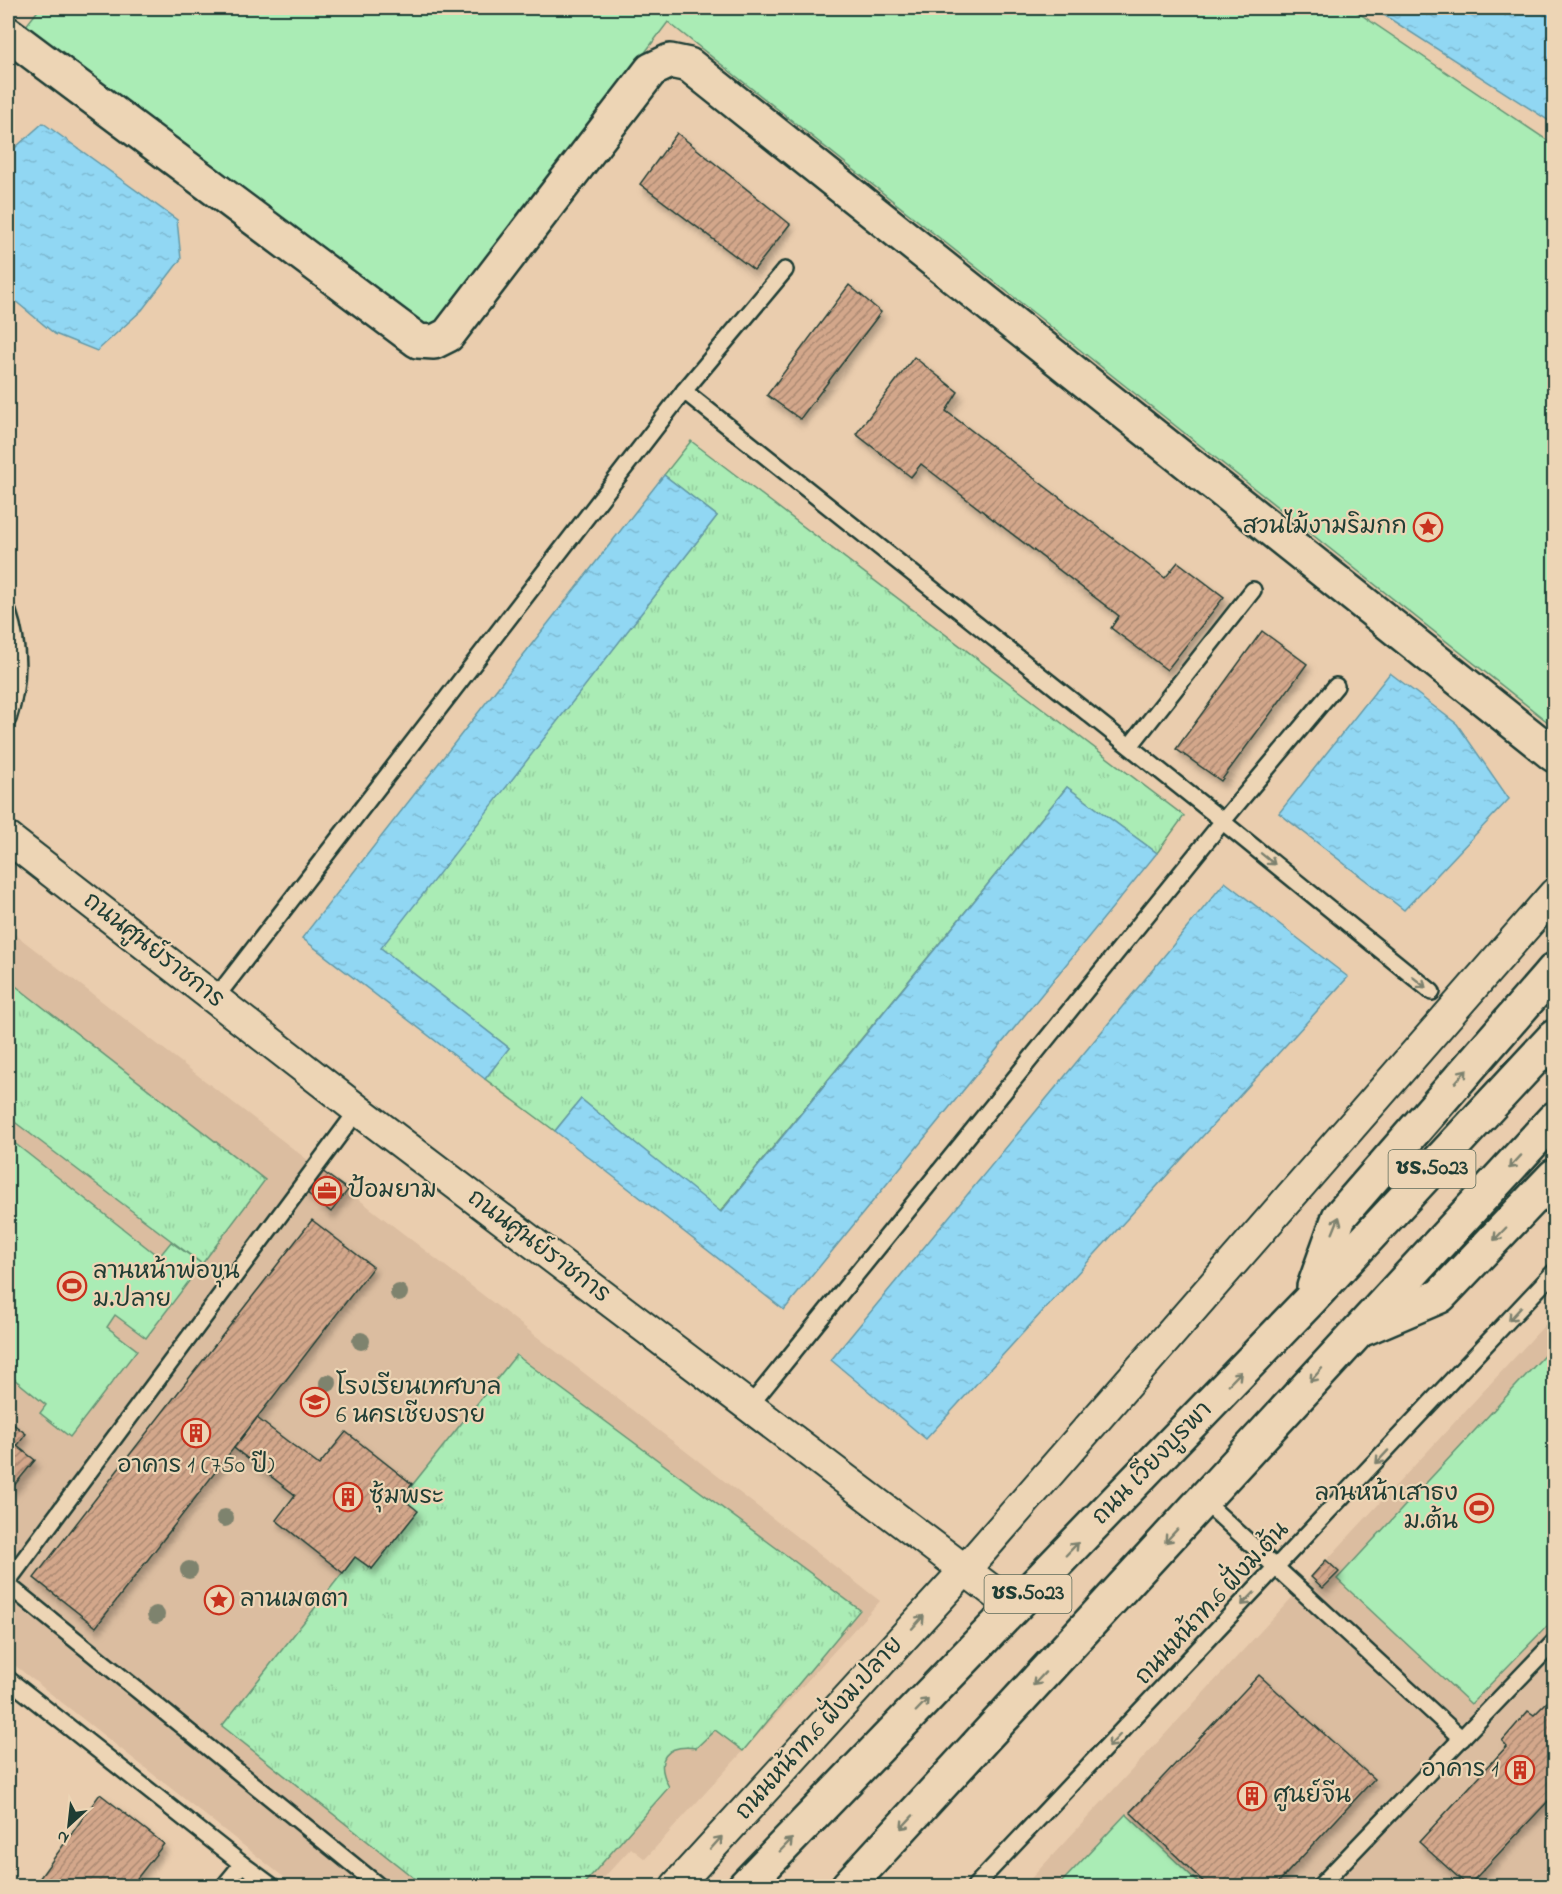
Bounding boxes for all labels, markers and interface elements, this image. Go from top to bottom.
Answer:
place label: สวนไม้งามริมกก [1242,509,1407,545]
place icon: สวนไม้งามริมกก [1412,511,1444,543]
one-way arrow [1260,852,1276,865]
street label: ถนนศูนย์ราชการ [75,884,232,1017]
one-way arrow [1411,975,1427,988]
one-way arrow [1454,1069,1468,1084]
road number: ชร.5023 [1388,1150,1476,1188]
one-way arrow [1507,1154,1522,1169]
place label: ป้อมยาม [348,1174,437,1209]
office icon: ป้อมยาม [311,1175,343,1207]
street label: ถนนศูนย์ราชการ [459,1181,617,1312]
one-way arrow [1332,1217,1343,1235]
one-way arrow [1493,1226,1507,1241]
place label: ลานหน้าพ่อขุน ม.ปลาย [93,1255,240,1318]
sports icon: ลานหน้าพ่อขุน ม.ปลาย [56,1270,88,1302]
one-way arrow [1507,1307,1522,1322]
one-way arrow [1309,1368,1323,1383]
place label: โรงเรียนเทศบาล 6 นครเชียงราย [336,1370,501,1434]
one-way arrow [1228,1370,1243,1385]
school or university icon: โรงเรียนเทศบาล 6 นครเชียงราย [299,1386,331,1418]
street label: ถนน เวียงบูรพา [1085,1394,1221,1534]
building icon: อาคาร 1 (750 ปี) [180,1417,212,1449]
place label: อาคาร 1 (750 ปี) [117,1449,275,1484]
one-way arrow [1375,1449,1389,1464]
place label: ลานหน้าเสาธง ม.ต้น [1315,1477,1458,1540]
place label: ซุ้มพระ [369,1480,444,1515]
building icon: ซุ้มพระ [332,1481,364,1513]
sports icon: ลานหน้าเสาธง ม.ต้น [1463,1492,1495,1524]
street label: ถนนหน้าท.6 ฝั่งม.ต้น [1123,1510,1298,1694]
one-way arrow [1164,1528,1178,1543]
one-way arrow [1064,1542,1078,1557]
road number: ชร.5023 [984,1575,1072,1613]
place label: ลานเมตตา [240,1583,348,1618]
place icon: ลานเมตตา [203,1584,235,1616]
one-way arrow [1241,1592,1255,1607]
one-way arrow [911,1614,925,1629]
street label: ถนนหน้าท.6 ฝั่งม.ปลาย [723,1625,912,1829]
one-way arrow [1032,1671,1046,1686]
one-way arrow [914,1697,929,1712]
one-way arrow [1107,1733,1121,1748]
place label: อาคาร 1 [1421,1753,1499,1788]
building icon: อาคาร 1 [1504,1754,1536,1786]
place label: ศูนย์จีน [1273,1778,1351,1814]
building icon: ศูนย์จีน [1236,1780,1268,1812]
north arrow [39,1795,99,1855]
one-way arrow [900,1815,914,1830]
text: N [53,1823,73,1850]
one-way arrow [709,1836,723,1851]
one-way arrow [779,1837,793,1852]

